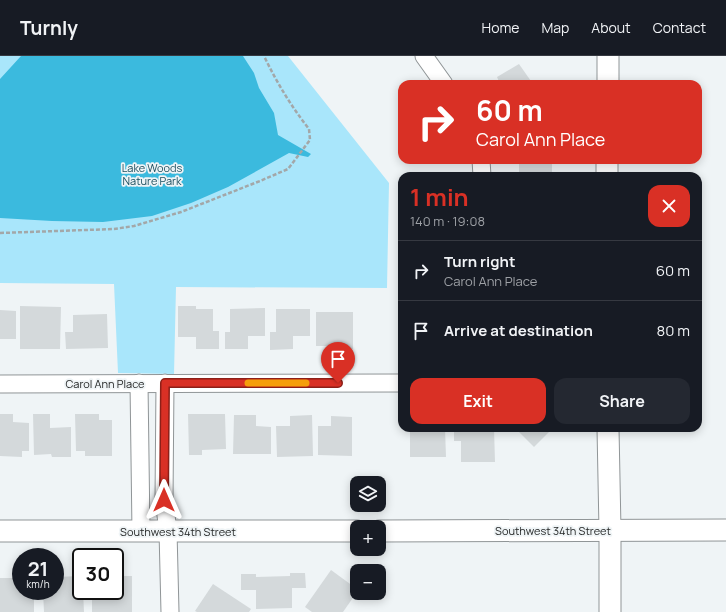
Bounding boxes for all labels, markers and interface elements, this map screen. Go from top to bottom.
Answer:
text: Turnly [20,15,78,41]
text: Home [482,18,519,37]
text: Map [541,18,569,37]
text: About [591,18,631,37]
text: Contact [653,18,706,37]
text: 60 m [476,91,543,129]
icon: right [410,96,462,148]
text: Carol Ann Place [476,127,605,151]
park label: Lake Woods Nature Park [122,160,183,188]
text: 1 min [410,180,469,213]
button: close [648,185,690,227]
text: 140 m · 19:08 [410,212,485,230]
text: Turn right [444,251,515,272]
icon: right [410,260,432,282]
text: 60 m [656,260,690,281]
text: Carol Ann Place [444,272,537,290]
icon: arrive [410,320,432,342]
text: Arrive at destination [444,320,593,341]
text: 80 m [656,320,690,341]
pin [321,342,355,383]
icon: arrive [327,348,349,370]
street label: Carol Ann Place [65,376,145,391]
button: Exit [410,378,546,424]
button: Share [554,378,690,424]
map controls [350,476,386,600]
button: layers [350,476,386,512]
position arrow [143,479,185,521]
button: + [350,520,386,556]
street label: Southwest 34th Street [495,523,611,538]
street label: Southwest 34th Street [120,524,236,539]
speed limit sign: 30 [72,548,124,600]
text: 21 [28,555,48,582]
button: − [350,564,386,600]
text: km/h [26,577,50,591]

